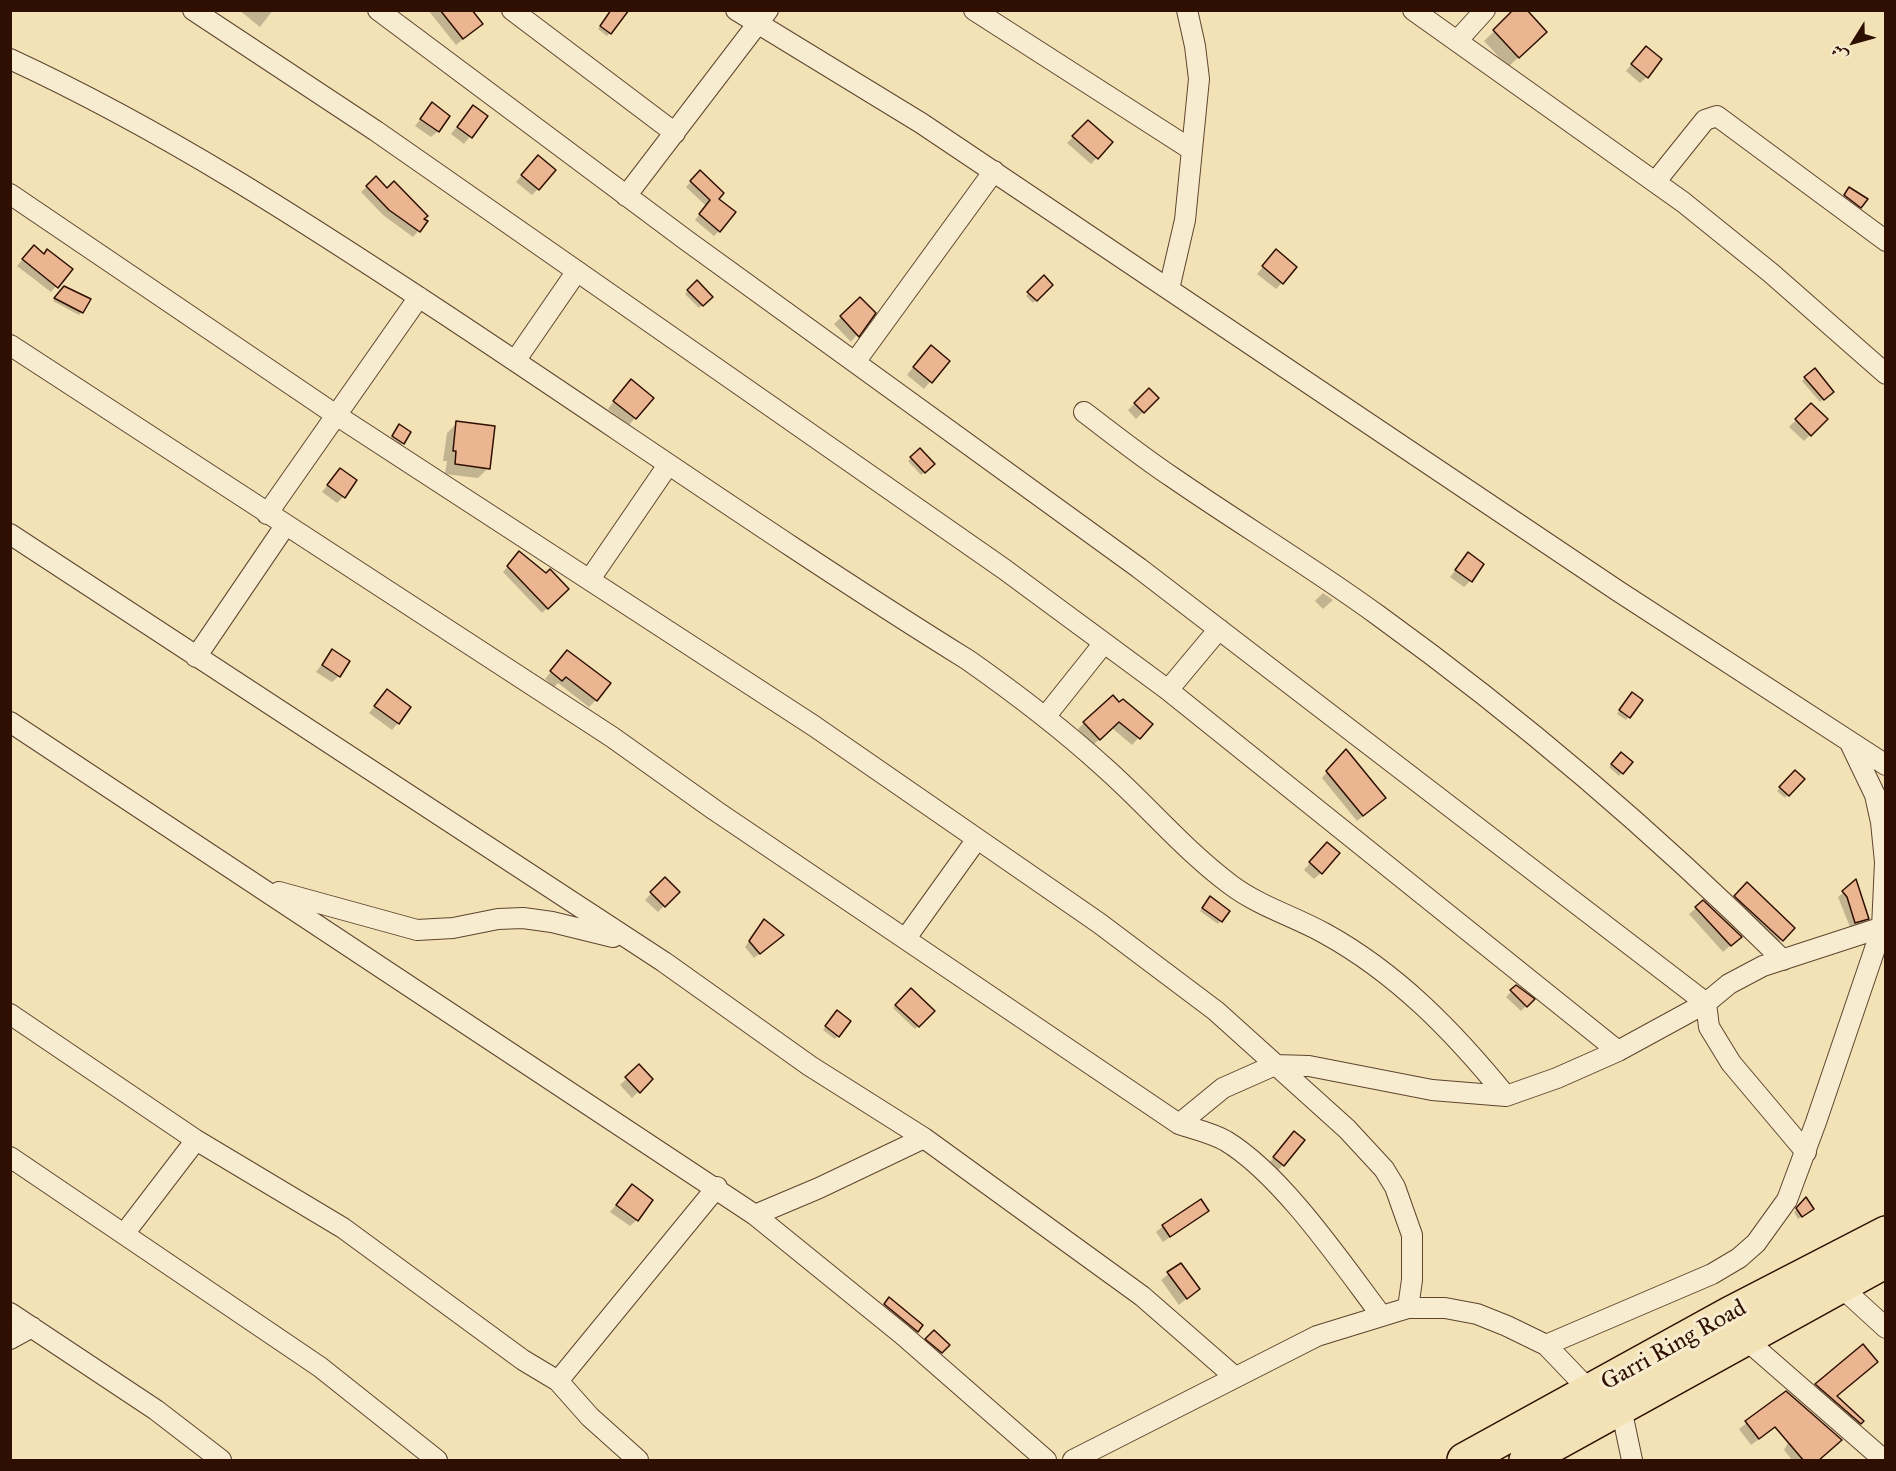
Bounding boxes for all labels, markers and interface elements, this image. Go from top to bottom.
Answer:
north arrow [1824,12,1884,72]
text: ش [1827,41,1852,65]
street label: Garri Ring Road [1596,1294,1752,1398]

